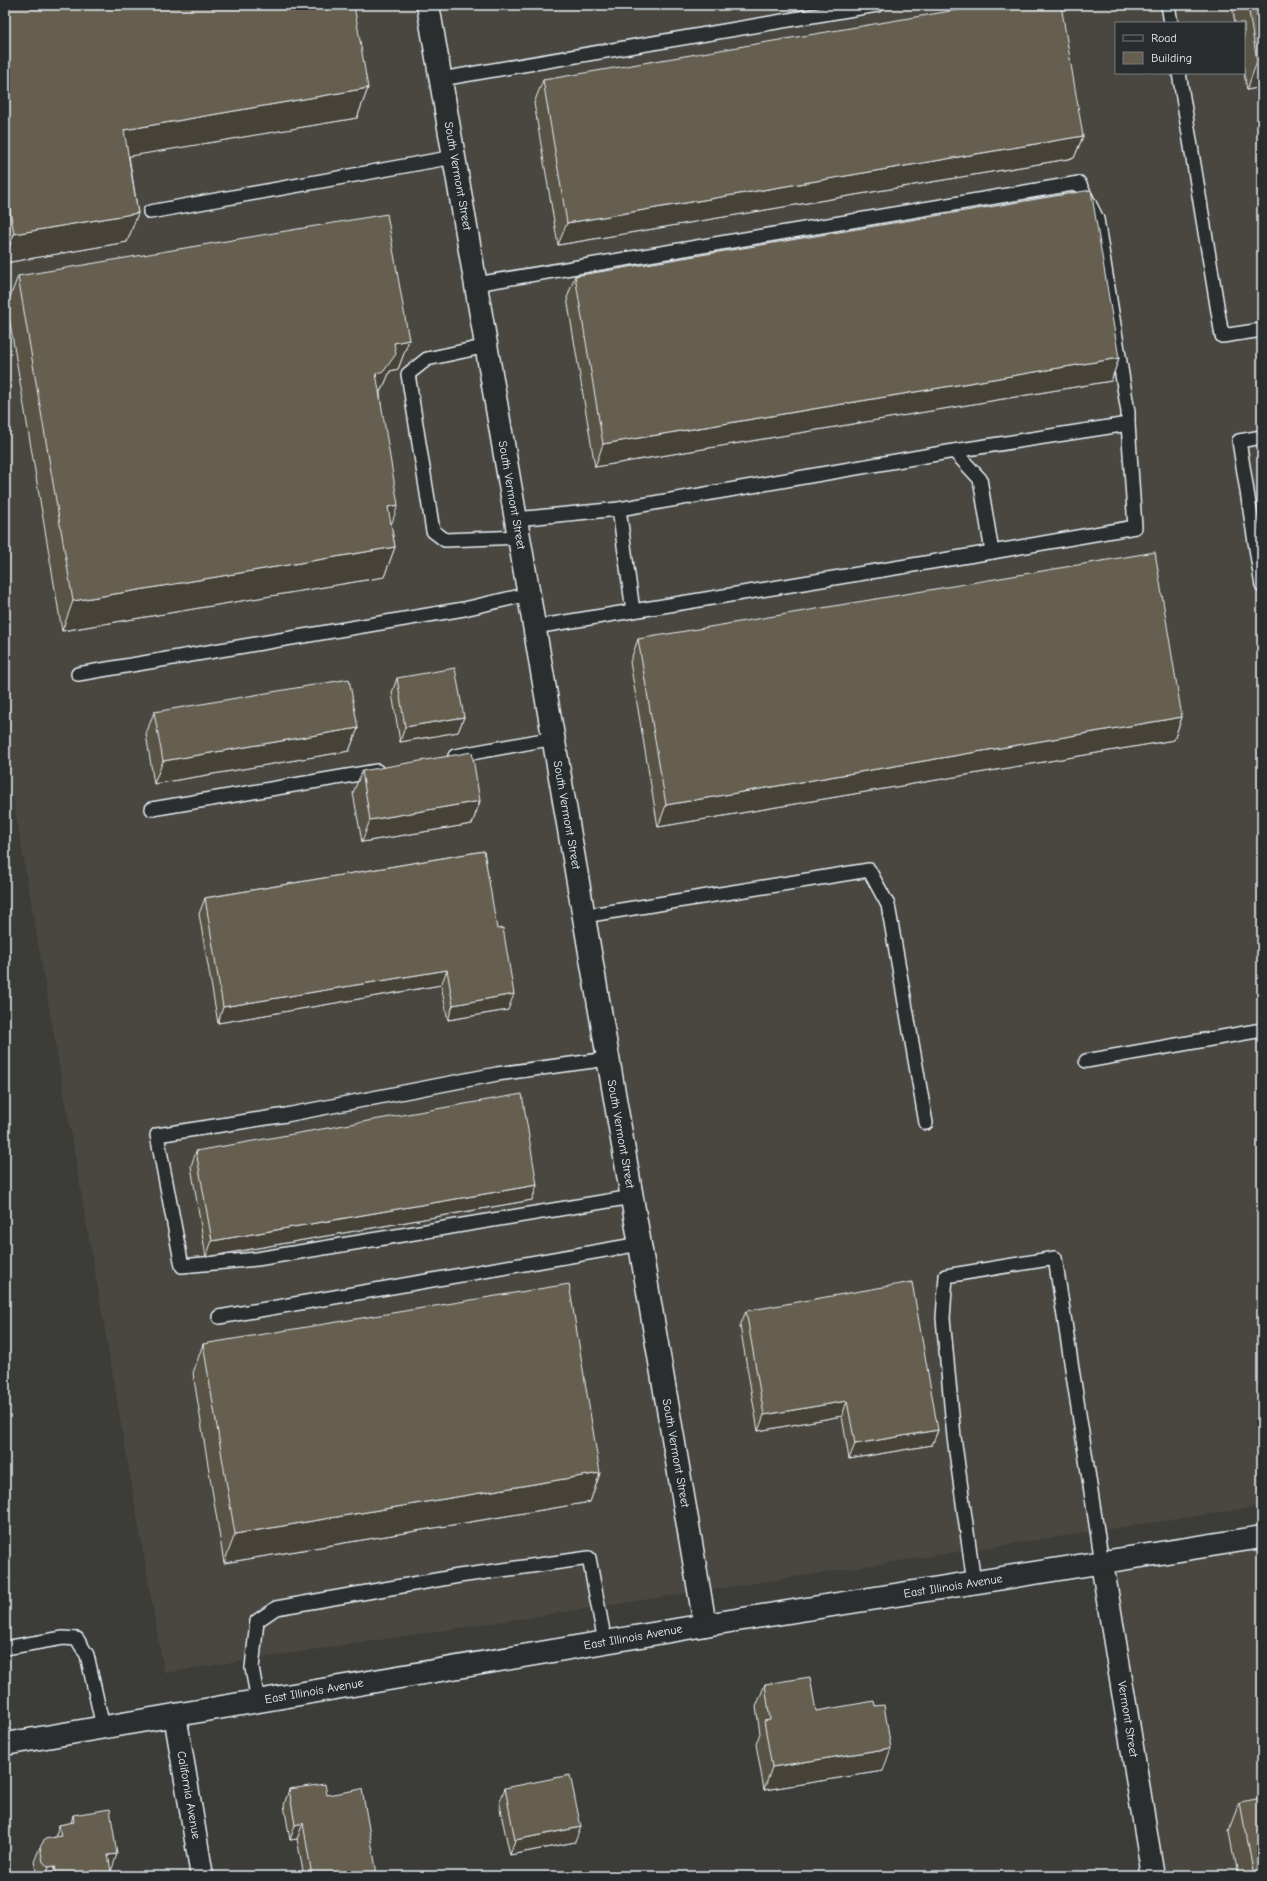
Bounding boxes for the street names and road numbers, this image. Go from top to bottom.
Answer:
street label: South Vermont Street [442,121,475,232]
street label: South Vermont Street [496,440,529,551]
street label: South Vermont Street [551,760,584,871]
street label: South Vermont Street [605,1079,638,1190]
street label: South Vermont Street [660,1398,693,1509]
street label: East Illinois Avenue [903,1571,1003,1601]
street label: East Illinois Avenue [583,1621,683,1653]
street label: East Illinois Avenue [264,1675,364,1707]
street label: Vermont Street [1115,1680,1141,1759]
street label: California Avenue [174,1750,204,1840]

